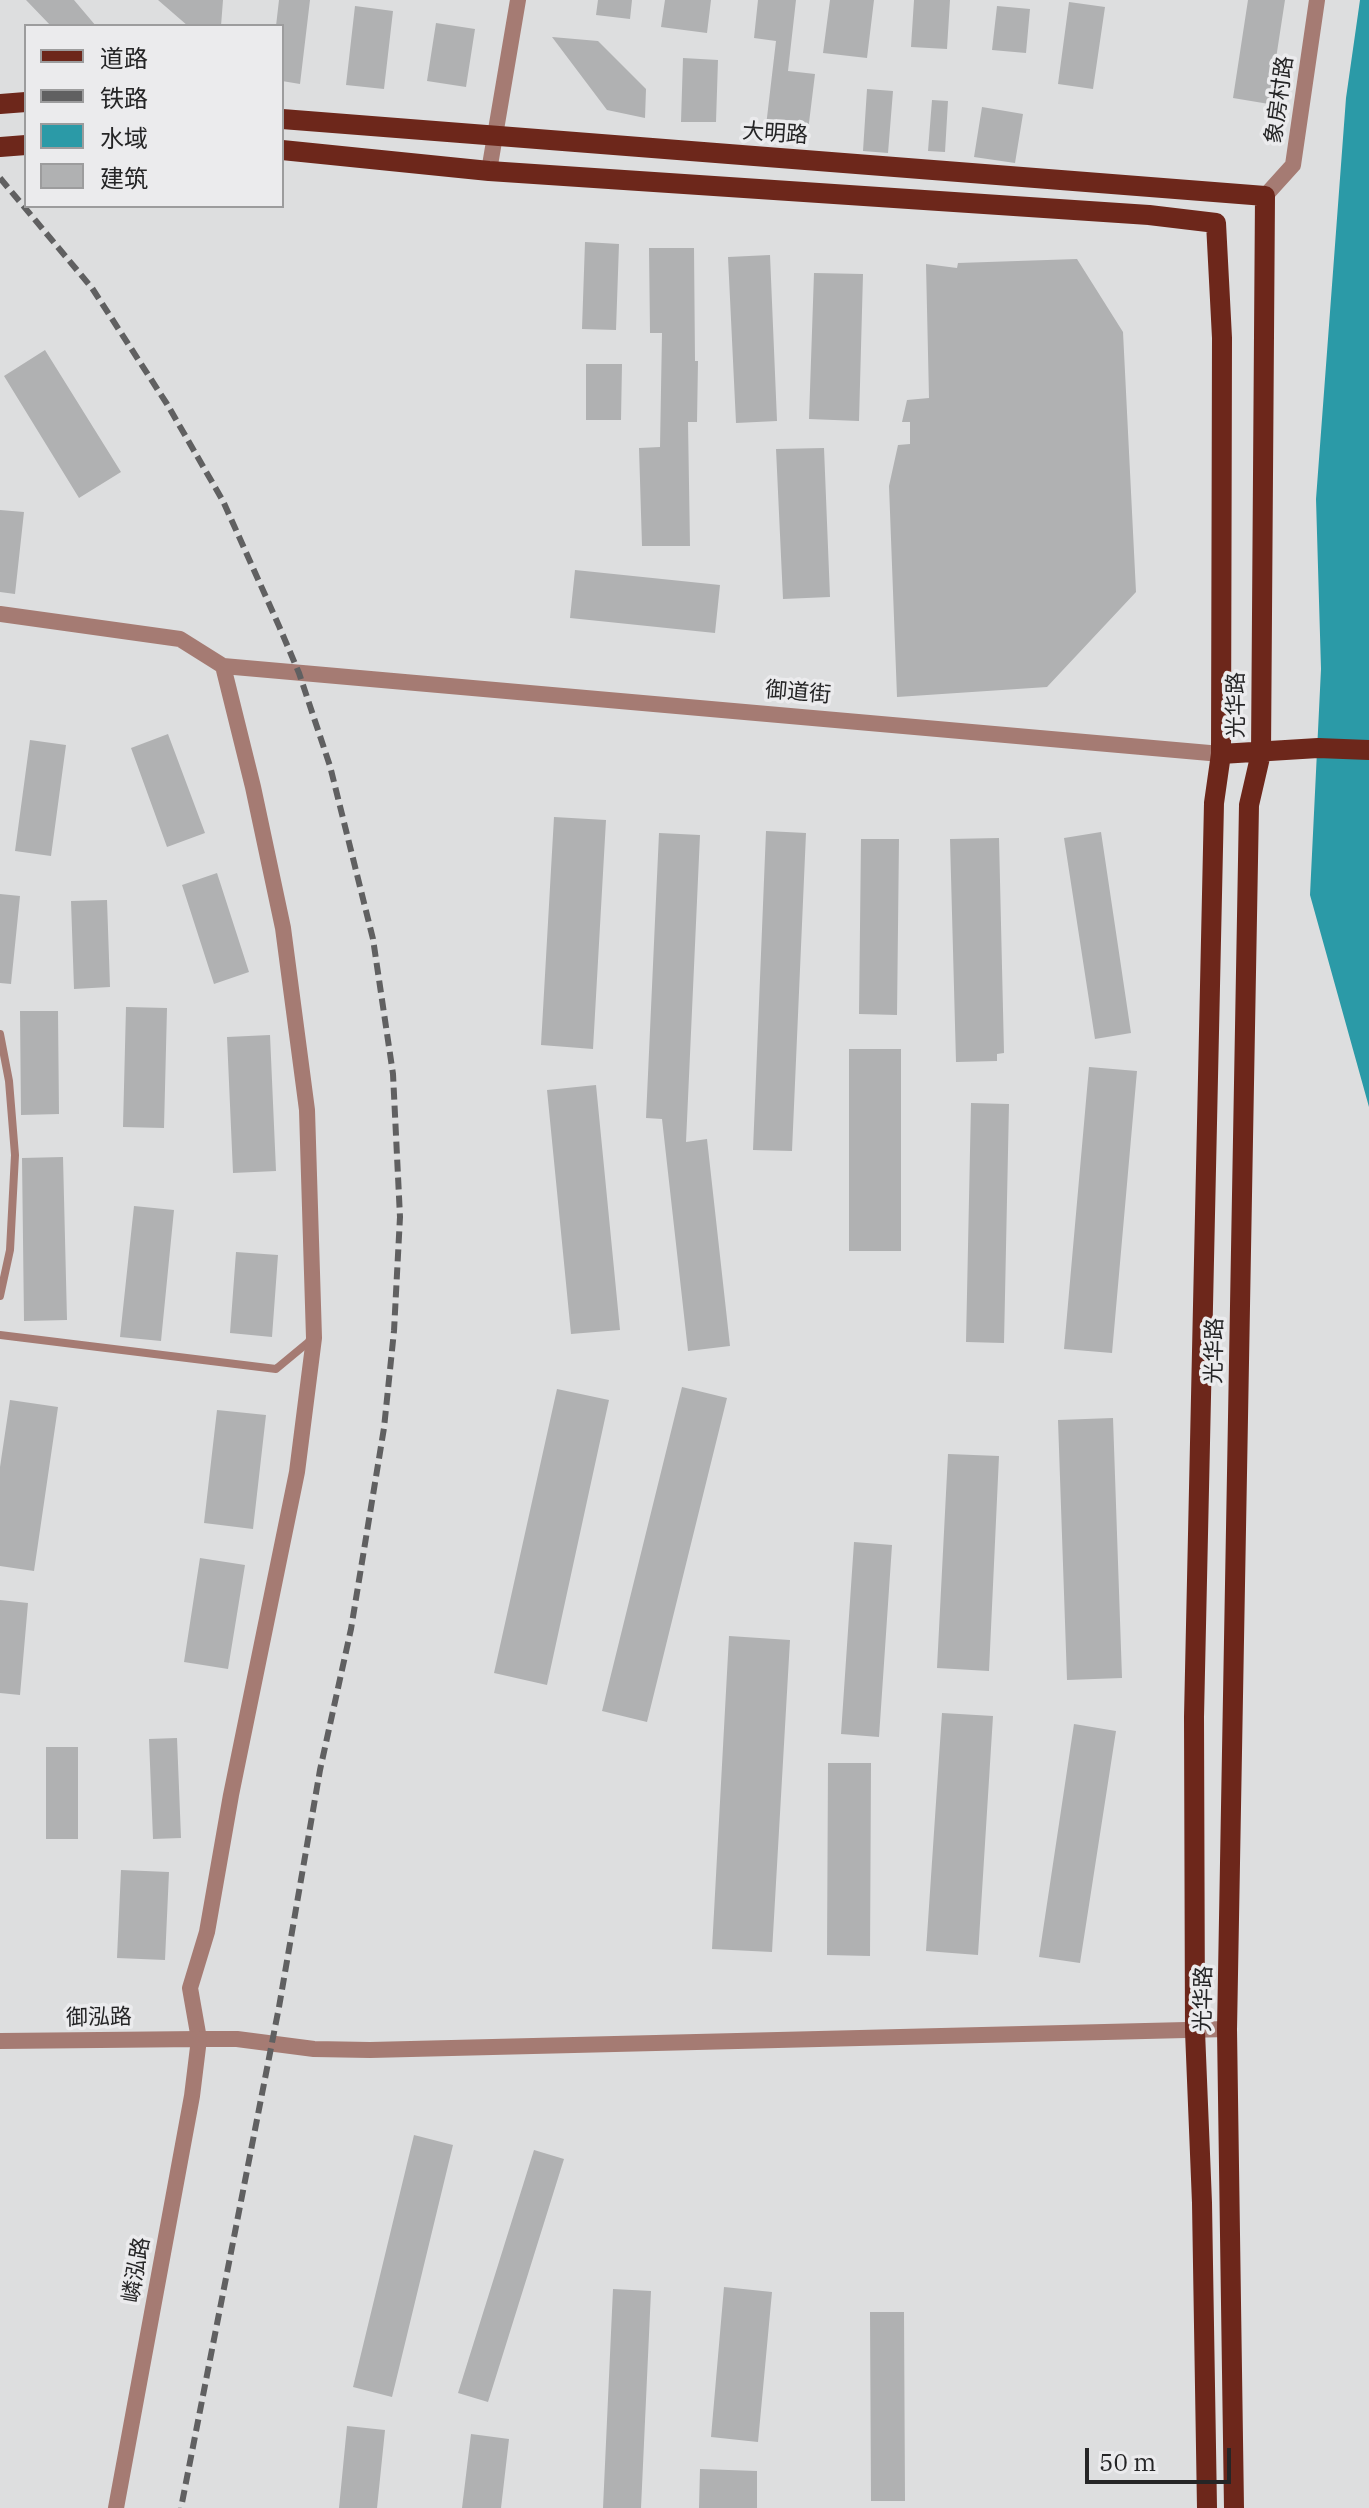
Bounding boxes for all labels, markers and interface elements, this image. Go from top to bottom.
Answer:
legend [24,24,284,208]
text: 道路 [100,42,148,74]
street label: 象房村路 [1261,55,1299,145]
text: 铁路 [100,82,148,114]
street label: 大明路 [741,119,809,149]
text: 水域 [100,122,148,154]
text: 建筑 [100,162,148,194]
street label: 光华路 [1224,672,1250,738]
street label: 御道街 [764,677,832,709]
street label: 光华路 [1201,1318,1229,1384]
street label: 光华路 [1190,1966,1218,2032]
street label: 御泓路 [66,2004,132,2032]
street label: 嶙泓路 [118,2235,156,2305]
scale bar [1089,2432,1235,2482]
text: 50 m [1099,2446,1156,2478]

